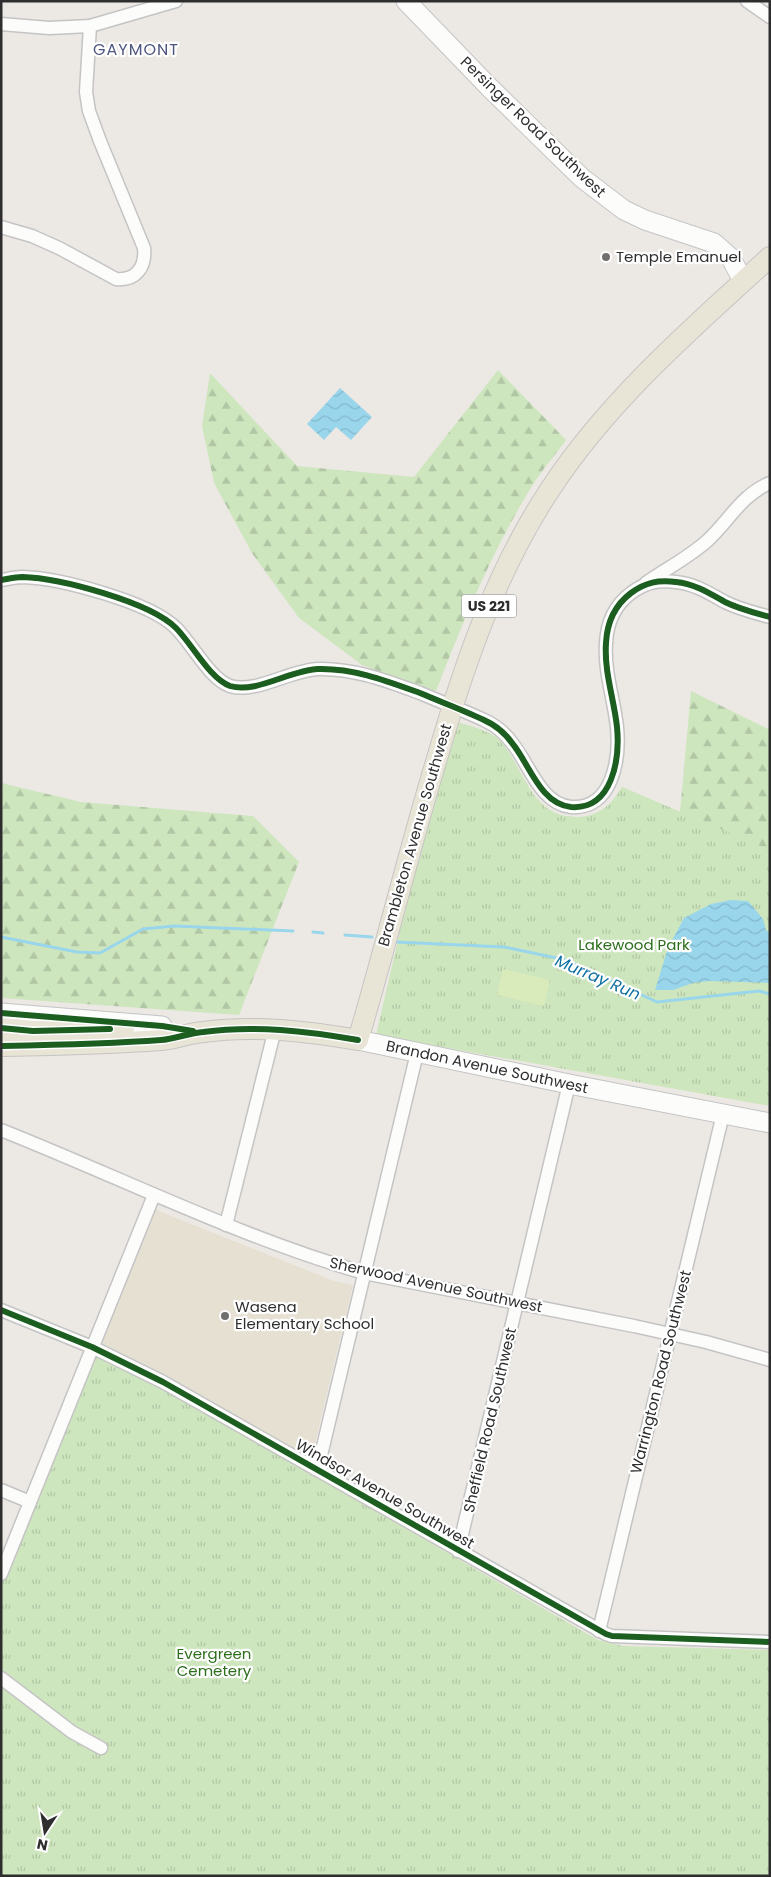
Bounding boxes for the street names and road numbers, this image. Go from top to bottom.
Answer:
street label: Persinger Road Southwest [456,51,611,202]
road number: US 221 [462,594,516,618]
street label: Brambleton Avenue Southwest [373,721,456,949]
street label: Brandon Avenue Southwest [384,1035,590,1098]
street label: Sherwood Avenue Southwest [328,1252,545,1317]
street label: Warrington Road Southwest [625,1268,696,1476]
street label: Sheffield Road Southwest [458,1325,521,1515]
street label: Windsor Avenue Southwest [292,1434,479,1554]

